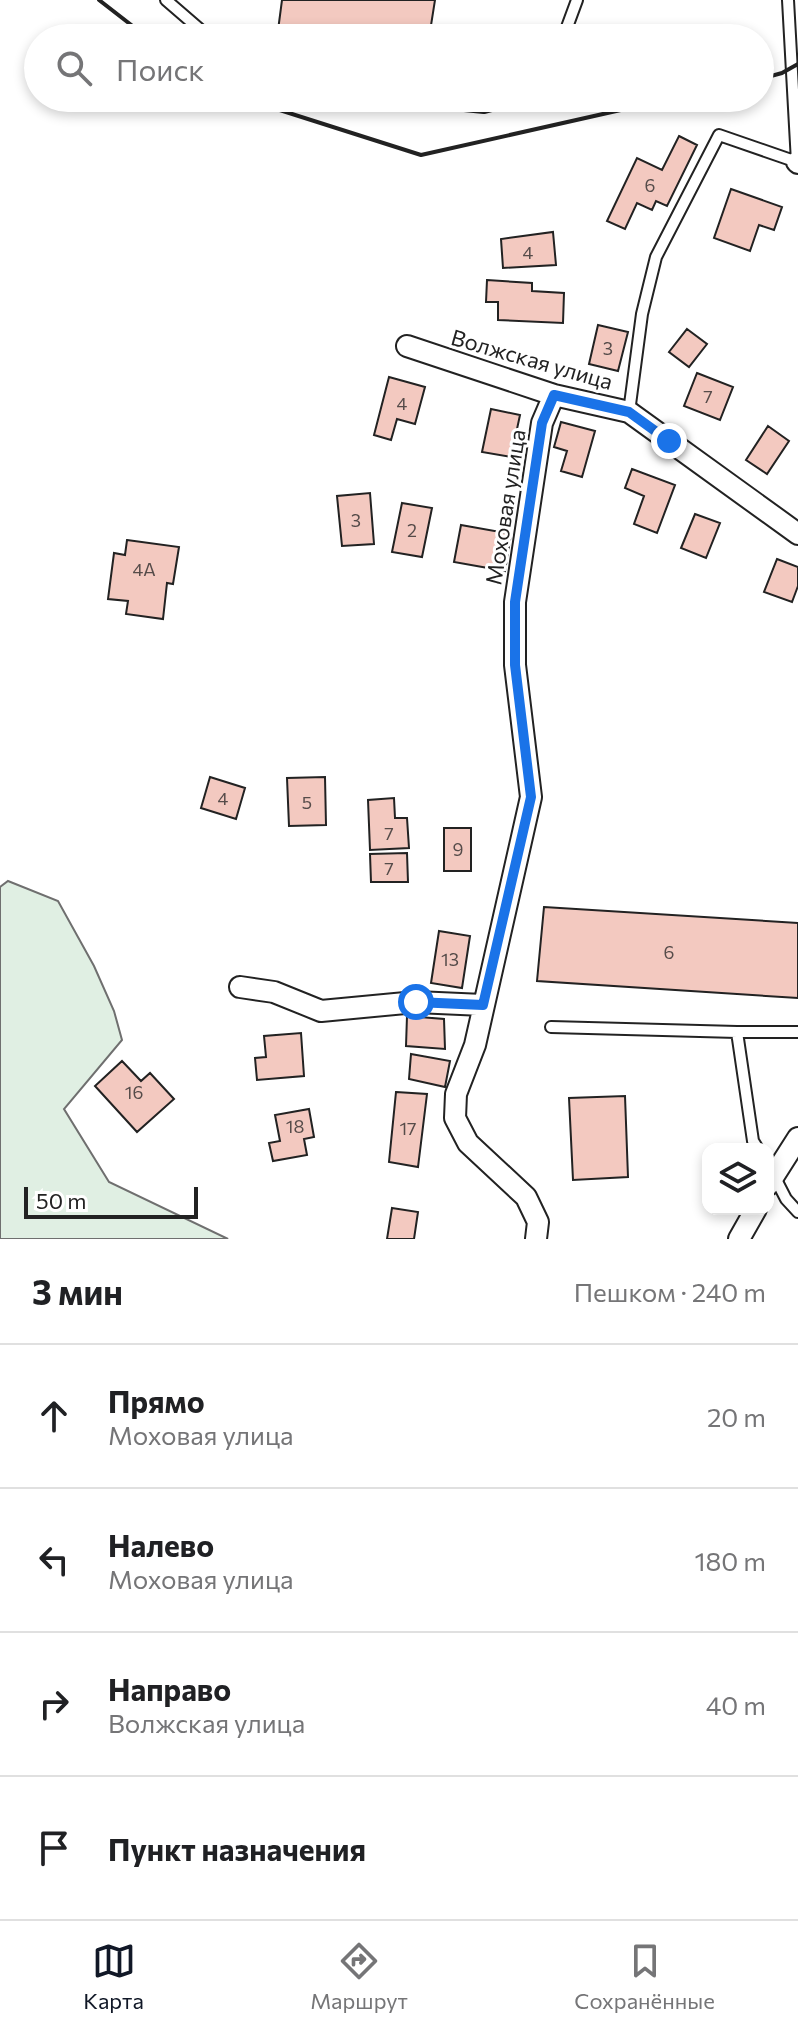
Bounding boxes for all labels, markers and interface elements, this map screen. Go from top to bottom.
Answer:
search box [24,24,774,112]
icon: search [52,46,96,90]
text: Поиск [116,50,204,87]
house number: 6 [645,174,655,196]
house number: 4 [523,241,534,263]
street label: Волжская улица [448,323,616,395]
house number: 3 [603,337,613,359]
house number: 7 [703,385,713,407]
house number: 4 [397,392,408,414]
route end [651,423,687,459]
street label: Моховая улица [479,427,531,587]
house number: 3 [351,509,361,531]
house number: 2 [407,519,417,541]
house number: 4А [132,558,156,580]
house number: 4 [218,787,229,809]
house number: 5 [302,791,312,813]
house number: 7 [384,822,394,844]
house number: 9 [453,838,463,860]
house number: 7 [384,857,394,879]
house number: 6 [664,941,674,963]
house number: 13 [441,948,459,970]
route start [398,984,434,1020]
house number: 16 [125,1081,143,1103]
house number: 18 [286,1115,304,1137]
house number: 17 [399,1117,417,1139]
map controls [702,1143,774,1215]
button: layers [702,1143,774,1215]
scale bar [24,1183,198,1219]
text: 50 m [36,1187,86,1214]
text: 3 мин [32,1270,123,1312]
text: Пешком · 240 m [574,1276,766,1307]
text: Прямо [108,1382,205,1419]
icon: ahead [32,1394,76,1438]
text: 20 m [707,1401,766,1432]
text: Моховая улица [108,1419,294,1450]
text: Налево [108,1526,214,1563]
icon: left [32,1538,76,1582]
text: 180 m [694,1545,766,1576]
text: Моховая улица [108,1563,294,1594]
text: Направо [108,1670,231,1707]
icon: right [32,1682,76,1726]
text: 40 m [706,1689,766,1720]
text: Волжская улица [108,1707,305,1738]
icon: arrive [32,1826,76,1870]
text: Пункт назначения [108,1830,366,1867]
tab: Карта [83,1939,144,2014]
tab: Маршрут [310,1939,408,2014]
tab: Сохранённые [574,1939,715,2014]

